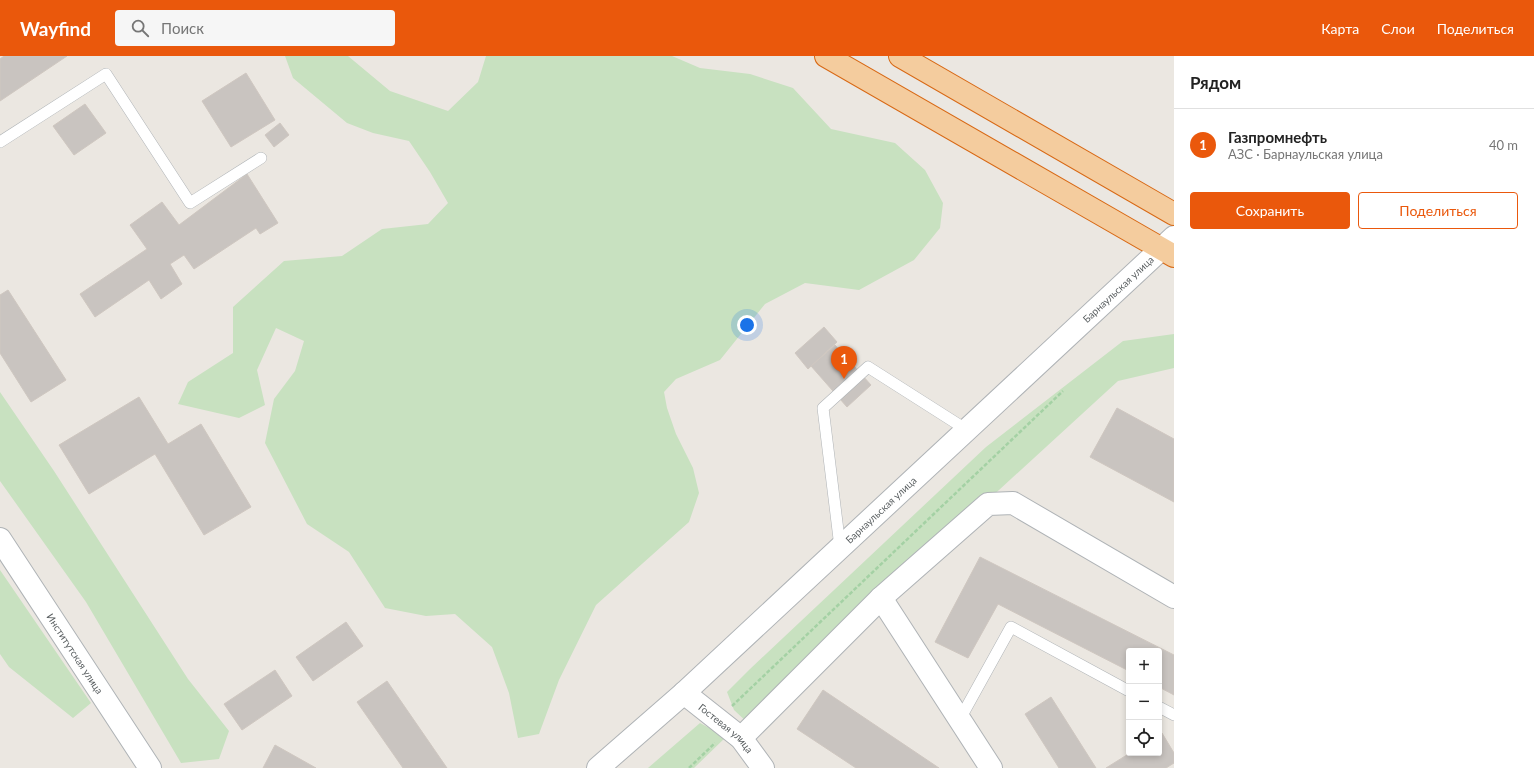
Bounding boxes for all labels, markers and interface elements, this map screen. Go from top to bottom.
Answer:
search box [115,10,395,46]
text: Wayfind [20,17,91,40]
icon: search [129,17,151,39]
text: Поиск [161,19,204,37]
text: Карта [1321,20,1359,37]
text: Слои [1381,20,1415,37]
text: Поделиться [1437,20,1514,37]
text: Рядом [1190,72,1241,93]
text: Газпромнефть [1228,128,1327,146]
text: 1 [1199,137,1207,153]
text: 40 m [1489,137,1518,153]
text: АЗС · Барнаульская улица [1228,146,1383,162]
button: Сохранить [1190,192,1350,229]
button: Поделиться [1358,192,1518,229]
street label: Барнаульская улица [1080,253,1156,325]
your location [737,315,757,335]
pin: 1 [831,346,857,379]
street label: Барнаульская улица [843,474,919,546]
street label: Институтская улица [44,611,106,696]
map controls [1126,648,1162,756]
button: + [1126,648,1162,684]
button: − [1126,684,1162,720]
street label: Гостевая улица [696,701,756,755]
button: locate [1126,720,1162,756]

